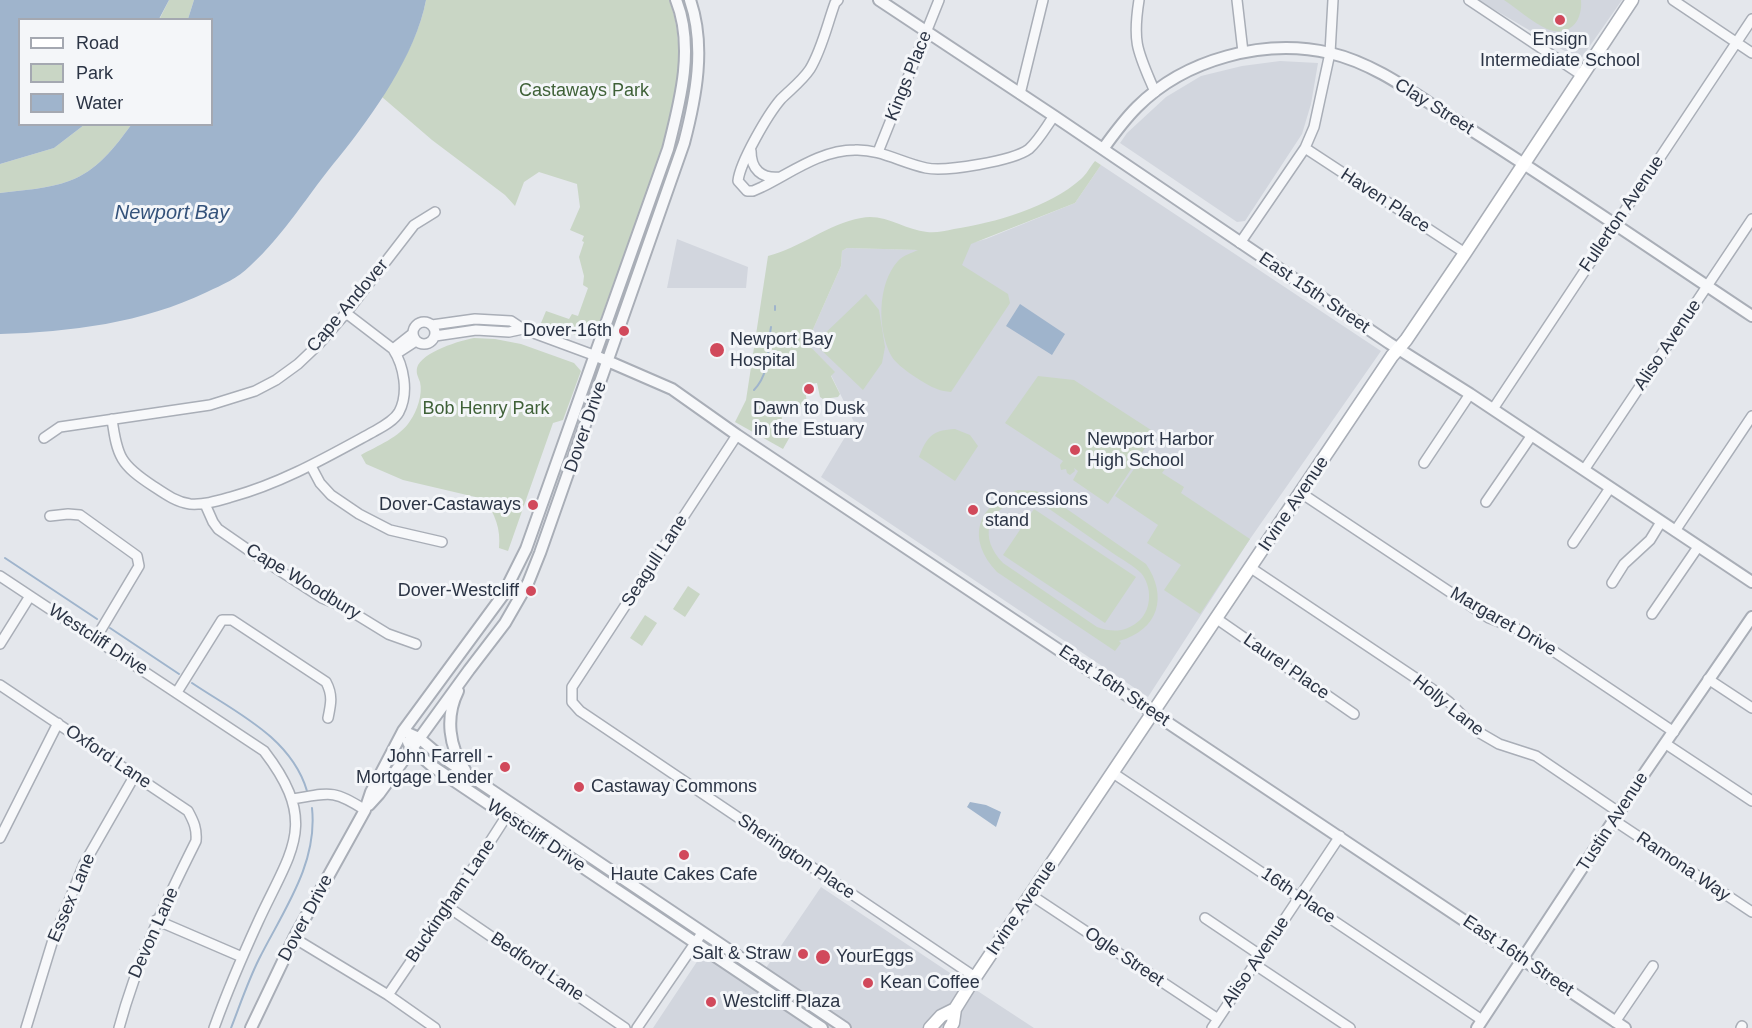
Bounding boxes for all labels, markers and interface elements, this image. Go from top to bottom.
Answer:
marker: Ensign Intermediate School [1553,13,1567,27]
legend [18,18,213,126]
street label: Kings Place [881,28,937,124]
place label: Ensign Intermediate School [1480,29,1640,72]
text: Road [76,33,119,53]
text: Park [76,63,113,83]
street label: Clay Street [1391,74,1477,140]
park label: Castaways Park [519,80,649,102]
text: Water [76,93,123,113]
street label: Fullerton Avenue [1575,152,1669,276]
street label: Haven Place [1336,164,1434,238]
water label: Newport Bay [115,201,229,225]
street label: East 15th Street [1254,248,1374,338]
street label: Cape Andover [303,255,393,357]
street label: Aliso Avenue [1630,296,1706,394]
place label: Dover-16th [523,320,612,342]
marker: Dover-16th [617,324,631,338]
place label: Newport Bay Hospital [730,329,833,372]
marker: Newport Bay Hospital [708,341,726,359]
street label: Dover Drive [560,379,612,475]
marker: Dawn to Dusk in the Estuary [802,382,816,396]
park label: Bob Henry Park [422,398,550,420]
place label: Dawn to Dusk in the Estuary [753,398,865,440]
place label: Newport Harbor High School [1087,429,1214,472]
marker: Newport Harbor High School [1068,443,1082,457]
street label: Irvine Avenue [1254,452,1334,556]
place label: Concessions stand [985,489,1088,532]
place label: Dover-Castaways [379,494,521,516]
marker: Dover-Castaways [526,498,540,512]
marker: Concessions stand [966,503,980,517]
street label: Seagull Lane [617,511,693,611]
street label: Cape Woodbury [242,539,364,625]
place label: Dover-Westcliff [398,580,519,602]
street label: Margaret Drive [1446,583,1560,661]
marker: Dover-Westcliff [524,584,538,598]
street label: Westcliff Drive [44,600,152,680]
street label: Laurel Place [1239,629,1333,705]
street label: East 16th Street [1054,641,1174,731]
street label: Holly Lane [1408,671,1488,741]
street label: Oxford Lane [61,720,155,794]
place label: John Farrell - Mortgage Lender [356,746,493,789]
marker: John Farrell - Mortgage Lender [498,760,512,774]
street label: Tustin Avenue [1573,768,1653,876]
place label: Castaway Commons [591,776,757,798]
marker: Castaway Commons [572,780,586,794]
street label: Westcliff Drive [483,795,589,877]
street label: Sherington Place [733,810,859,904]
street label: Ramona Way [1632,828,1734,906]
street label: Buckingham Lane [402,835,500,967]
marker: Haute Cakes Cafe [677,848,691,862]
street label: Essex Lane [44,850,100,946]
street label: Irvine Avenue [982,856,1062,960]
street label: 16th Place [1257,863,1339,929]
place label: Haute Cakes Cafe [610,864,758,886]
street label: Dover Drive [274,871,338,965]
street label: Devon Lane [124,884,184,982]
street label: East 16th Street [1458,911,1578,1001]
street label: Aliso Avenue [1218,913,1294,1011]
street label: Ogle Street [1080,923,1168,991]
street label: Bedford Lane [486,928,588,1006]
place label: Salt & Straw [692,943,791,965]
place label: YourEggs [836,946,913,968]
marker: Salt & Straw [796,947,810,961]
marker: YourEggs [814,948,832,966]
place label: Kean Coffee [880,972,980,994]
marker: Kean Coffee [861,976,875,990]
place label: Westcliff Plaza [723,991,840,1013]
marker: Westcliff Plaza [704,995,718,1009]

